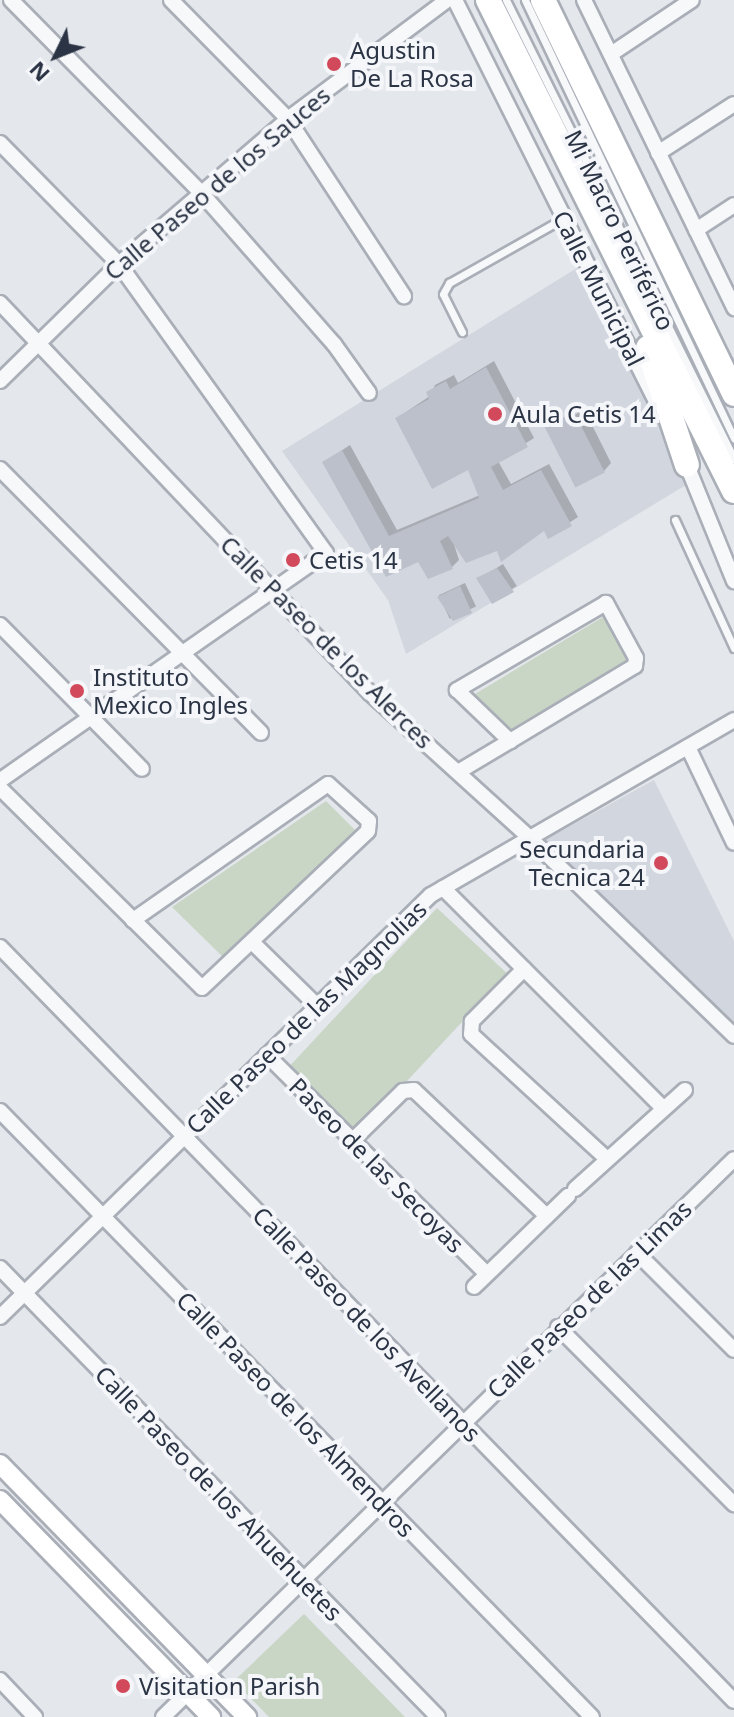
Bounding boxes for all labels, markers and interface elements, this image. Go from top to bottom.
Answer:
north arrow [16,16,96,96]
place label: Agustin De La Rosa [350,36,474,92]
marker: Agustin De La Rosa [325,55,343,73]
text: N [21,56,56,89]
street label: Calle Paseo de los Sauces [98,80,336,286]
street label: Mi Macro Periférico [559,125,681,335]
street label: Calle Municipal [547,205,651,371]
place label: Aula Cetis 14 [511,400,656,428]
marker: Aula Cetis 14 [486,405,504,423]
street label: Calle Paseo de los Alerces [215,530,439,754]
place label: Cetis 14 [309,546,398,574]
marker: Cetis 14 [284,551,302,569]
place label: Instituto Mexico Ingles [93,663,248,719]
marker: Instituto Mexico Ingles [68,682,86,700]
place label: Secundaria Tecnica 24 [519,835,645,891]
marker: Secundaria Tecnica 24 [652,854,670,872]
street label: Calle Paseo de las Magnolias [180,894,432,1140]
street label: Paseo de las Secoyas [284,1072,470,1258]
street label: Calle Paseo de las Limas [481,1194,697,1404]
street label: Calle Paseo de los Avellanos [247,1201,487,1447]
street label: Calle Paseo de los Almendros [171,1285,421,1543]
street label: Calle Paseo de los Ahuehuetes [90,1360,348,1626]
place label: Visitation Parish [139,1672,320,1700]
marker: Visitation Parish [114,1677,132,1695]

